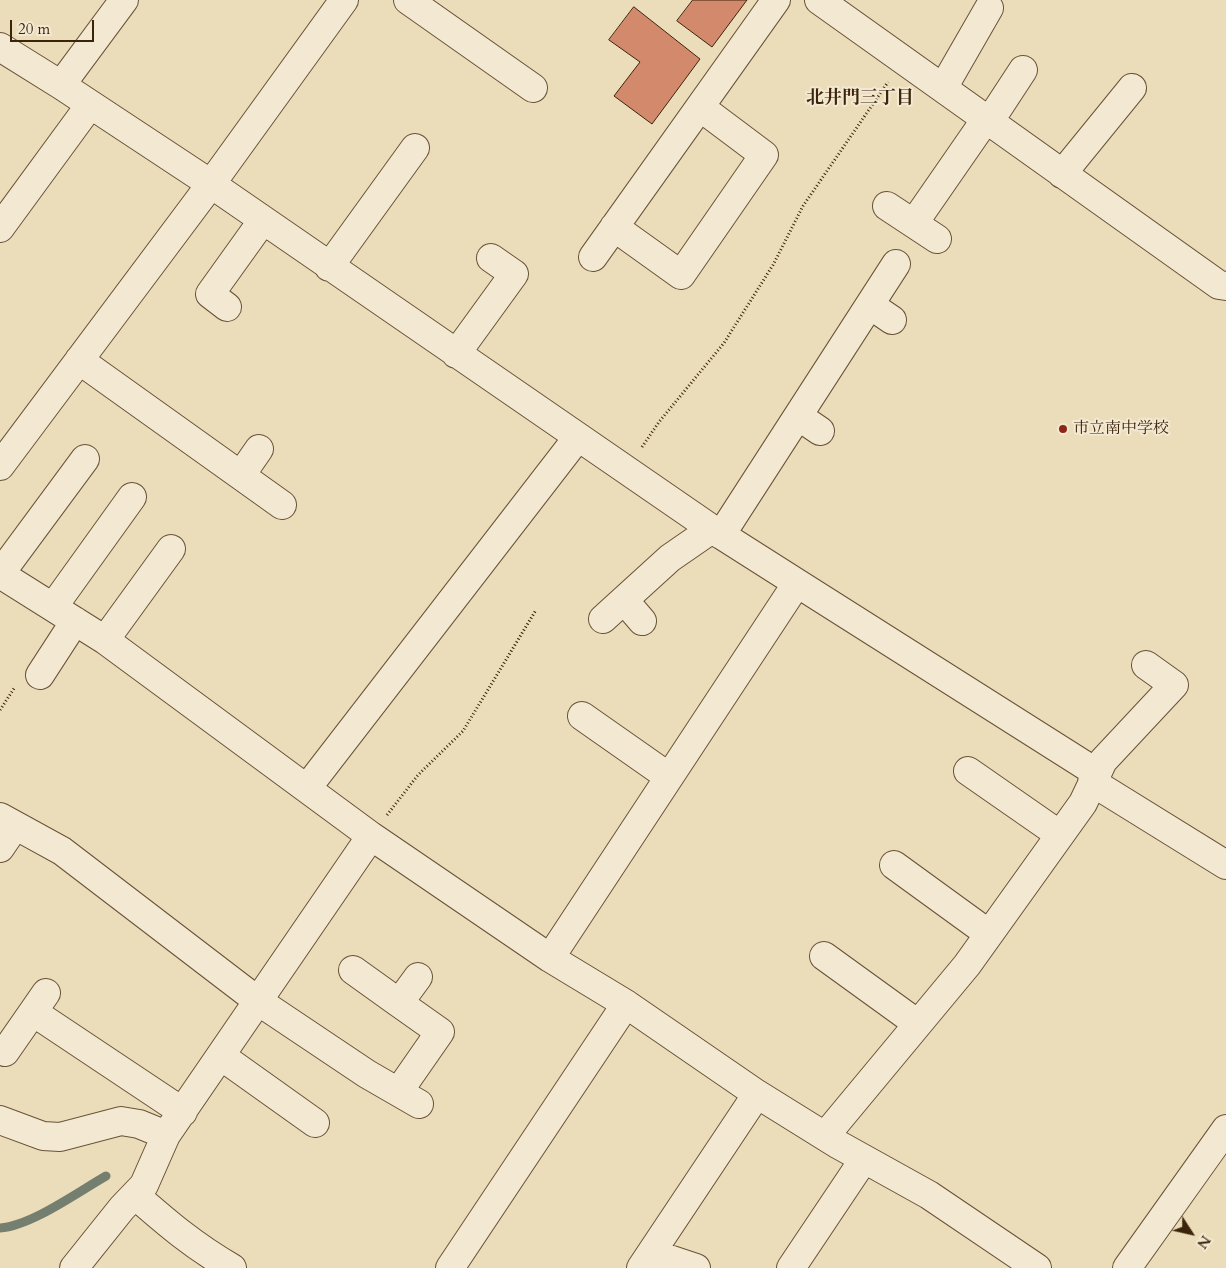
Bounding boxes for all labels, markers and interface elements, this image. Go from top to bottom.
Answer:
scale bar [12,10,96,42]
text: 20 m [18,19,50,39]
district label: 北井門三丁目 [806,88,914,110]
place label: 市立南中学校 [1073,419,1169,439]
marker: 市立南中学校 [1057,423,1069,435]
north arrow [1166,1208,1216,1258]
text: N [1192,1231,1215,1252]

